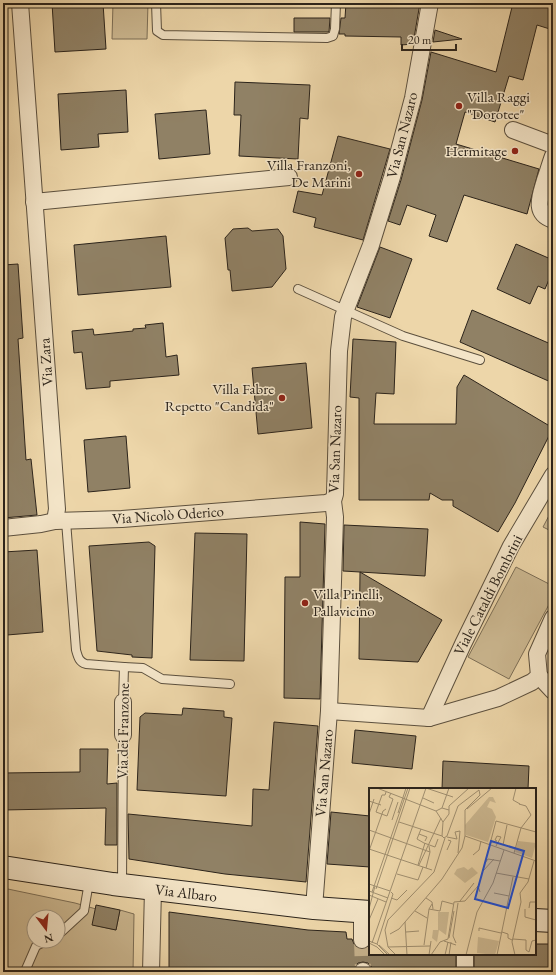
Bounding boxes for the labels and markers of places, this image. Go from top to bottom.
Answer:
place label: Villa Raggi "Dorotee" [467,87,530,123]
marker: Villa Raggi "Dorotee" [454,101,464,111]
place label: Hermitage [446,141,507,160]
marker: Hermitage [510,146,520,156]
place label: Villa Franzoni, De Marini [267,155,351,191]
marker: Villa Franzoni, De Marini [354,169,364,179]
place label: Villa Fabre Repetto "Candida" [165,379,274,415]
marker: Villa Fabre Repetto "Candida" [277,393,287,403]
place label: Villa Pinelli, Pallavicino [313,584,383,620]
marker: Villa Pinelli, Pallavicino [300,598,310,608]

